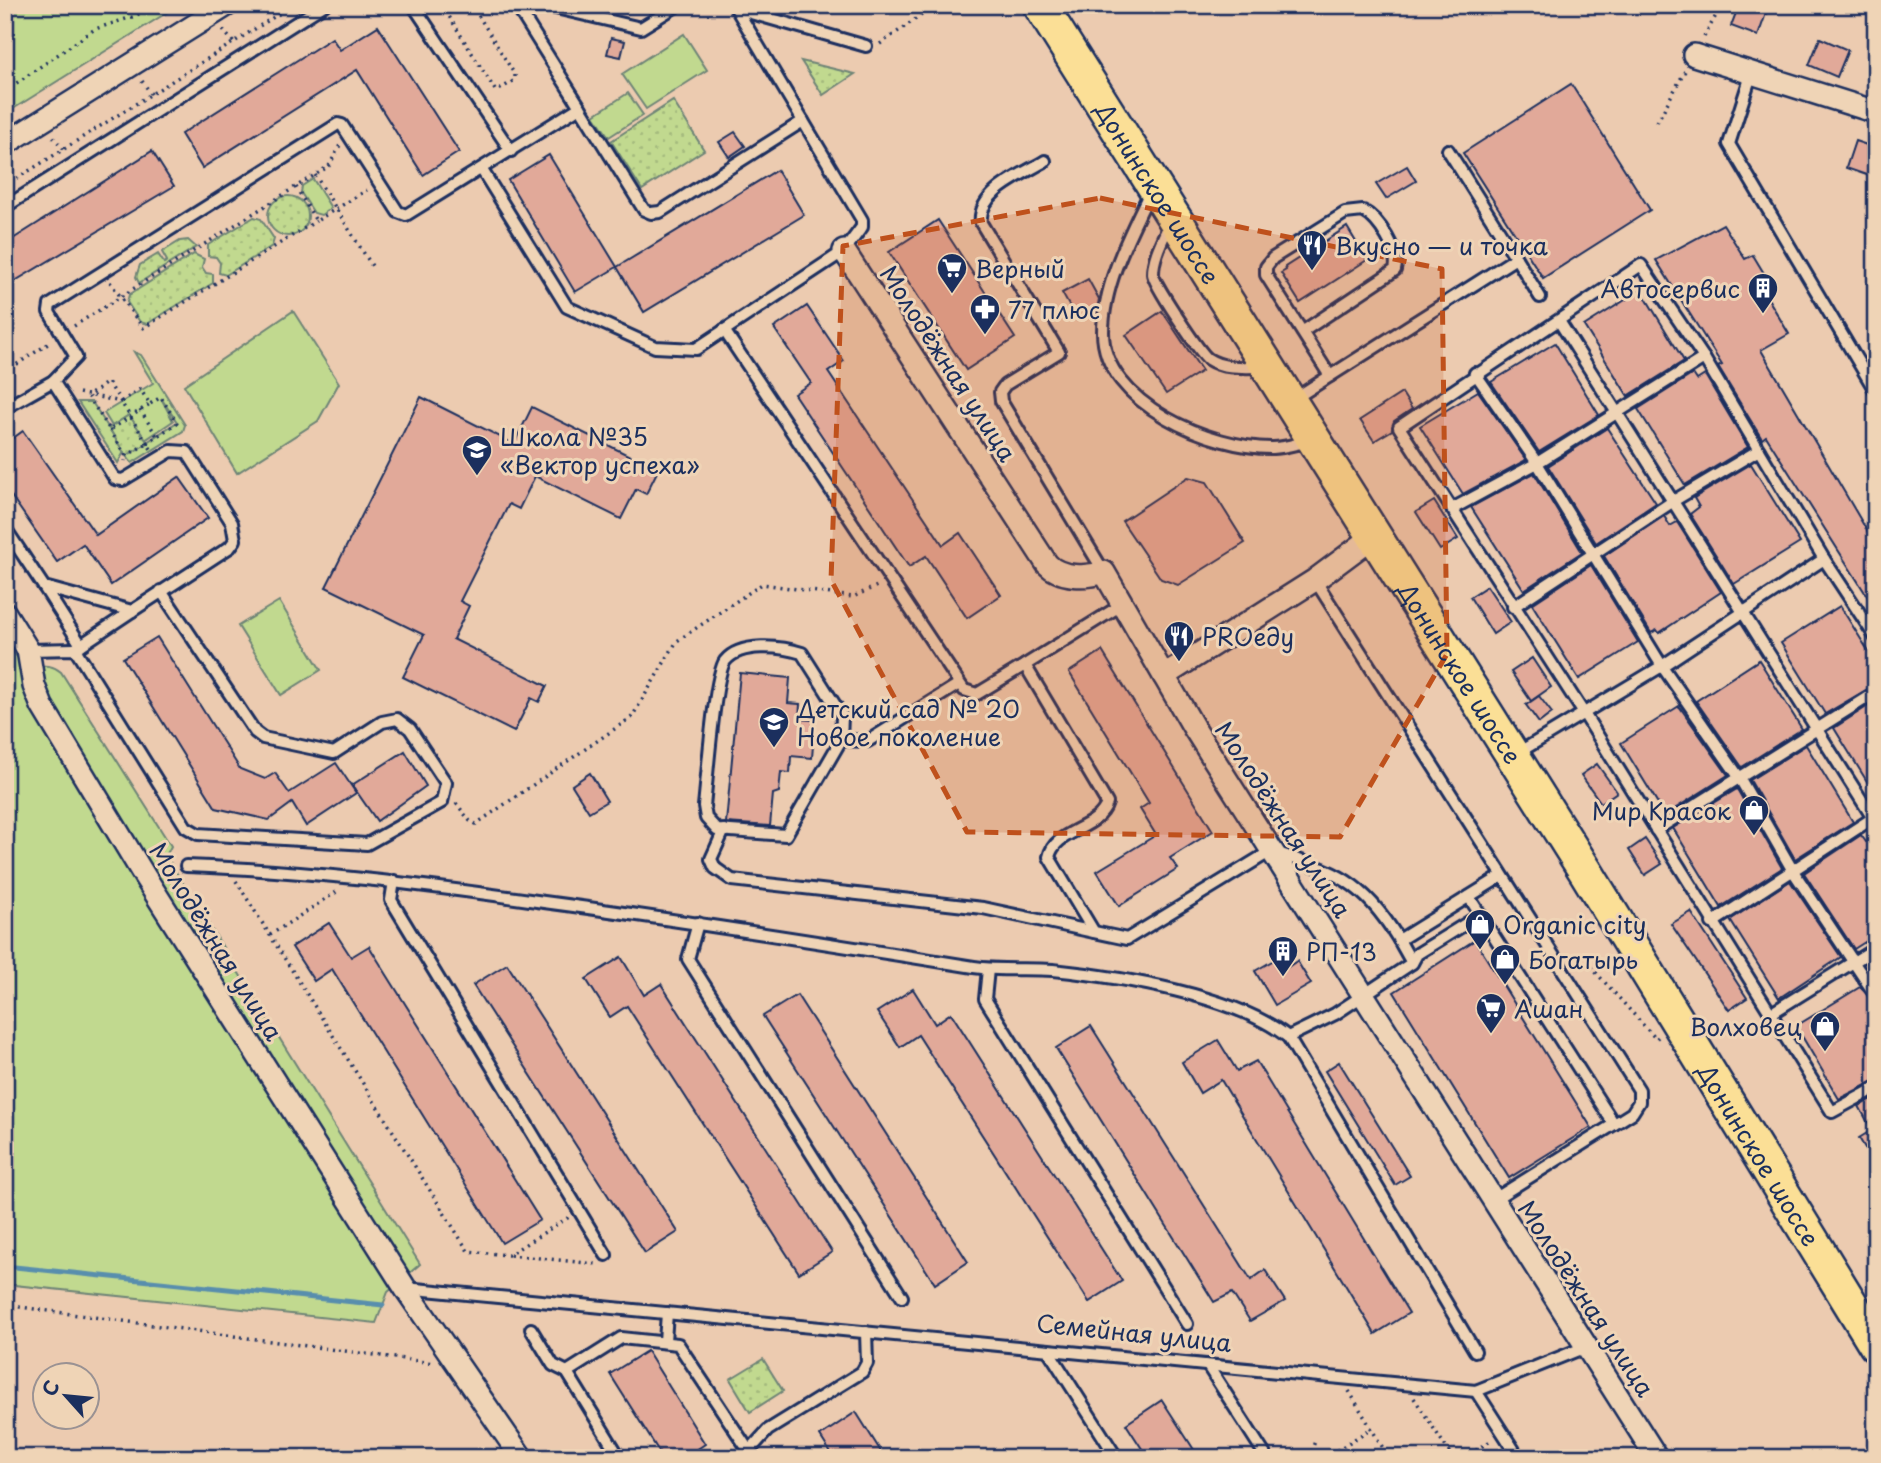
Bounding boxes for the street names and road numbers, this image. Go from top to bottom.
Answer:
street label: Донинское шоссе [1087,94,1229,291]
street label: Молодёжная улица [872,258,1026,468]
street label: Донинское шоссе [1389,574,1531,771]
street label: Молодёжная улица [1207,714,1361,924]
street label: Молодёжная улица [141,835,293,1047]
street label: Донинское шоссе [1689,1055,1829,1253]
street label: Молодёжная улица [1510,1193,1664,1403]
street label: Семейная улица [1035,1304,1233,1360]

